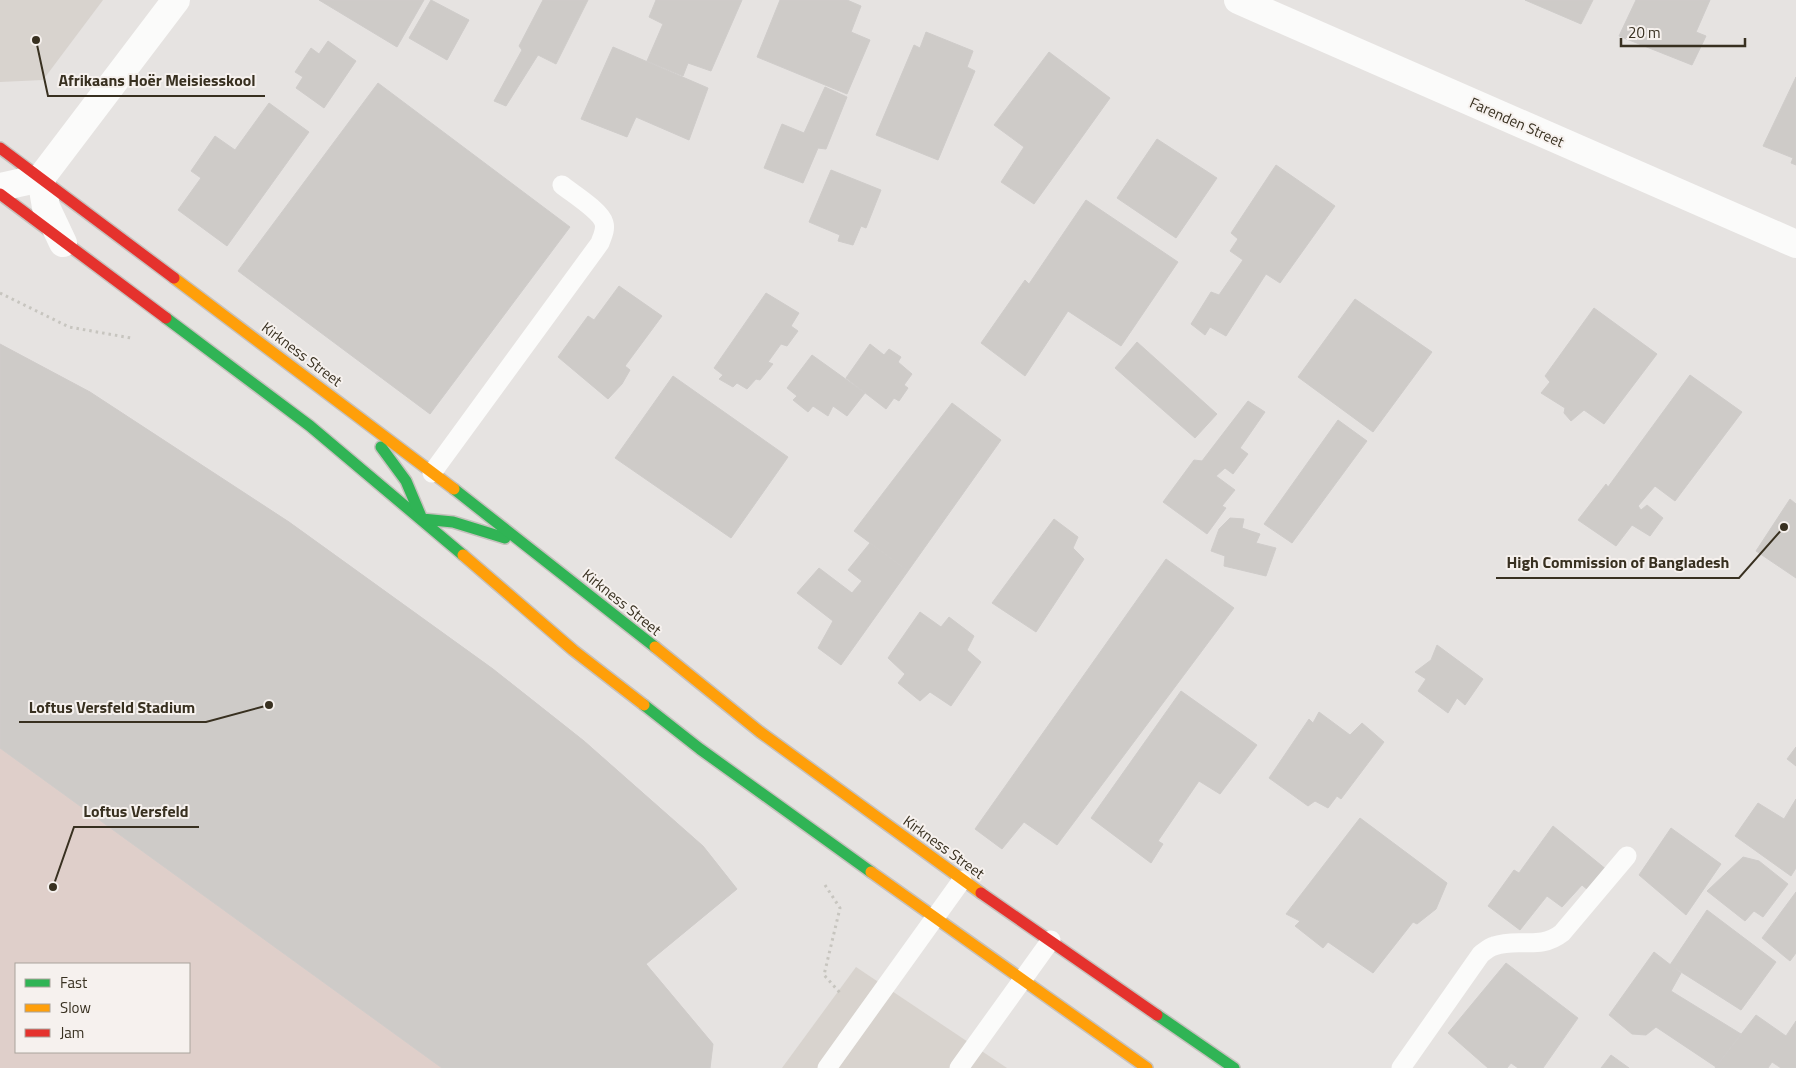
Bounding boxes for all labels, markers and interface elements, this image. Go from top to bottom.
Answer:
scale bar [1621,15,1745,47]
text: 20 m [1628,21,1661,44]
callout: Afrikaans Hoër Meisiesskool [48,65,265,96]
text: Afrikaans Hoër Meisiesskool [59,68,256,92]
street label: Farenden Street [1466,91,1569,153]
street label: Kirkness Street [257,316,348,392]
callout: High Commission of Bangladesh [1496,547,1739,578]
text: High Commission of Bangladesh [1507,550,1729,574]
street label: Kirkness Street [578,563,667,642]
callout: Loftus Versfeld Stadium [19,691,206,722]
text: Loftus Versfeld Stadium [29,695,195,719]
callout: Loftus Versfeld [74,796,199,827]
text: Loftus Versfeld [83,799,189,823]
street label: Kirkness Street [899,810,990,885]
legend [15,963,190,1053]
text: Fast [60,971,88,994]
text: Slow [60,996,91,1019]
text: Jam [60,1021,84,1044]

